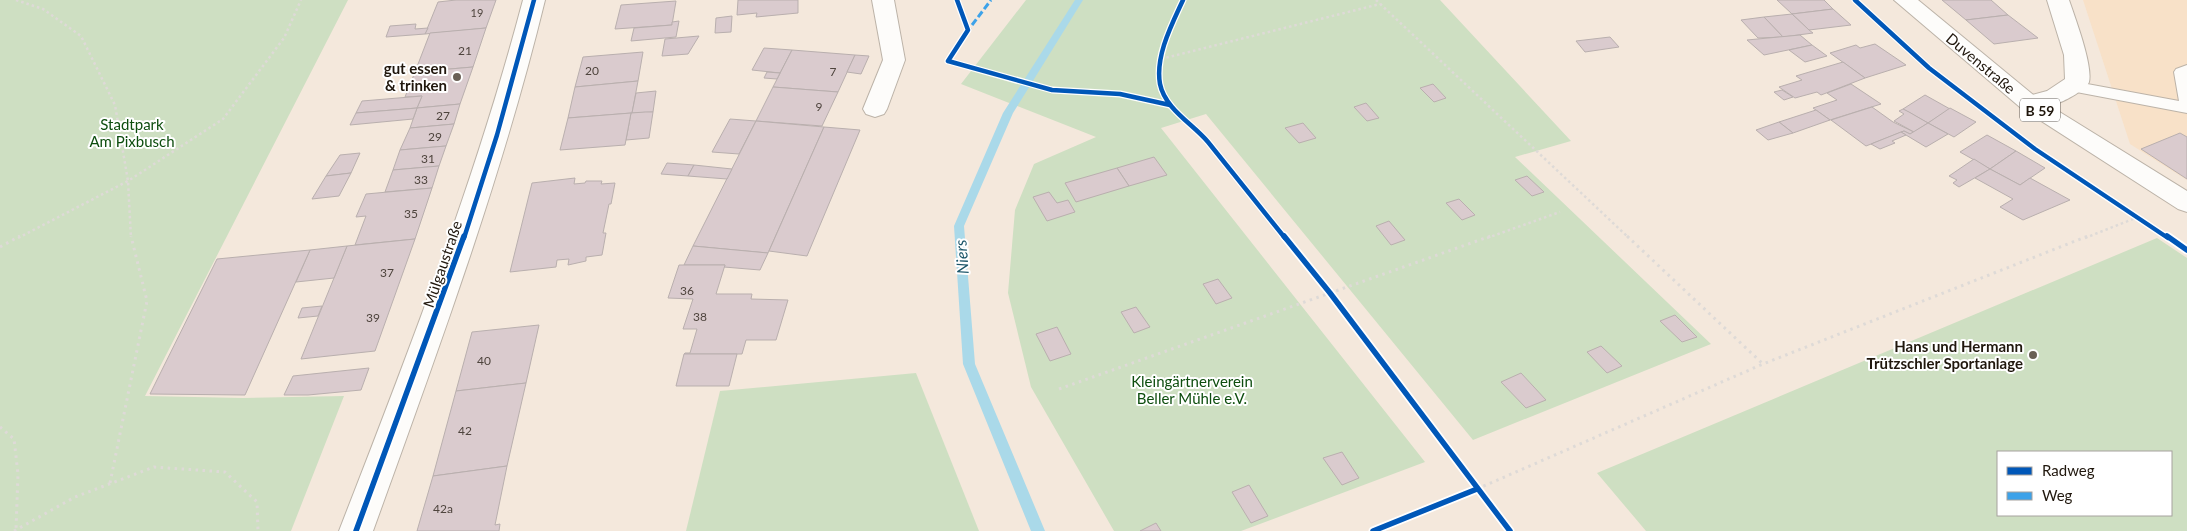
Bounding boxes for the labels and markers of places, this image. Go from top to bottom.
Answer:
place label: gut essen & trinken [384,59,447,94]
marker: gut essen & trinken [451,71,463,83]
place label: Hans und Hermann Trützschler Sportanlage [1866,337,2023,372]
marker: Hans und Hermann Trützschler Sportanlage [2027,349,2039,361]

